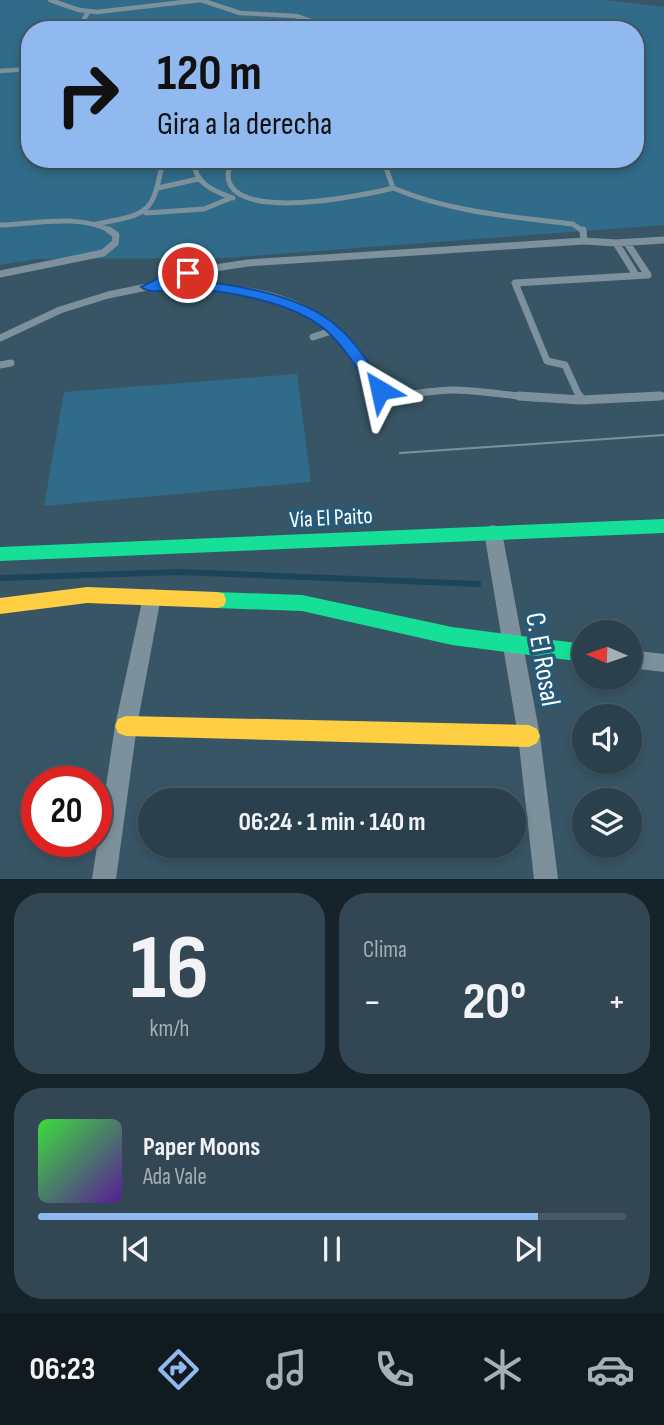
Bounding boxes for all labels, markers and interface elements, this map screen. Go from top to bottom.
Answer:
text: 120 m [157,45,262,104]
icon: right [42,49,133,140]
text: Gira a la derecha [157,105,332,144]
pin [158,243,218,303]
icon: arrive [169,254,207,292]
position arrow [343,353,417,427]
street label: Vía El Paito [289,502,373,534]
street label: C. El Rosal [518,610,567,709]
north arrow [572,620,642,690]
map controls [572,620,642,858]
button: sound [572,704,642,774]
speed limit sign: 20 [21,766,112,857]
button: layers [572,788,642,858]
text: 06:24 · 1 min · 140 m [239,807,425,838]
text: 16 [130,915,209,1024]
text: Clima [363,936,407,964]
text: 20° [463,971,526,1034]
text: − [363,980,382,1025]
text: + [607,980,626,1025]
text: km/h [150,1015,189,1043]
text: Paper Moons [143,1132,260,1163]
text: Ada Vale [143,1163,207,1191]
icon: previous [117,1230,155,1268]
icon: pause [313,1230,351,1268]
icon: next [509,1230,547,1268]
icon: directions [154,1345,203,1394]
icon: music [262,1345,311,1394]
icon: phone [370,1345,419,1394]
icon: climate [478,1345,527,1394]
icon: car [586,1345,635,1394]
text: 06:23 [29,1350,95,1389]

